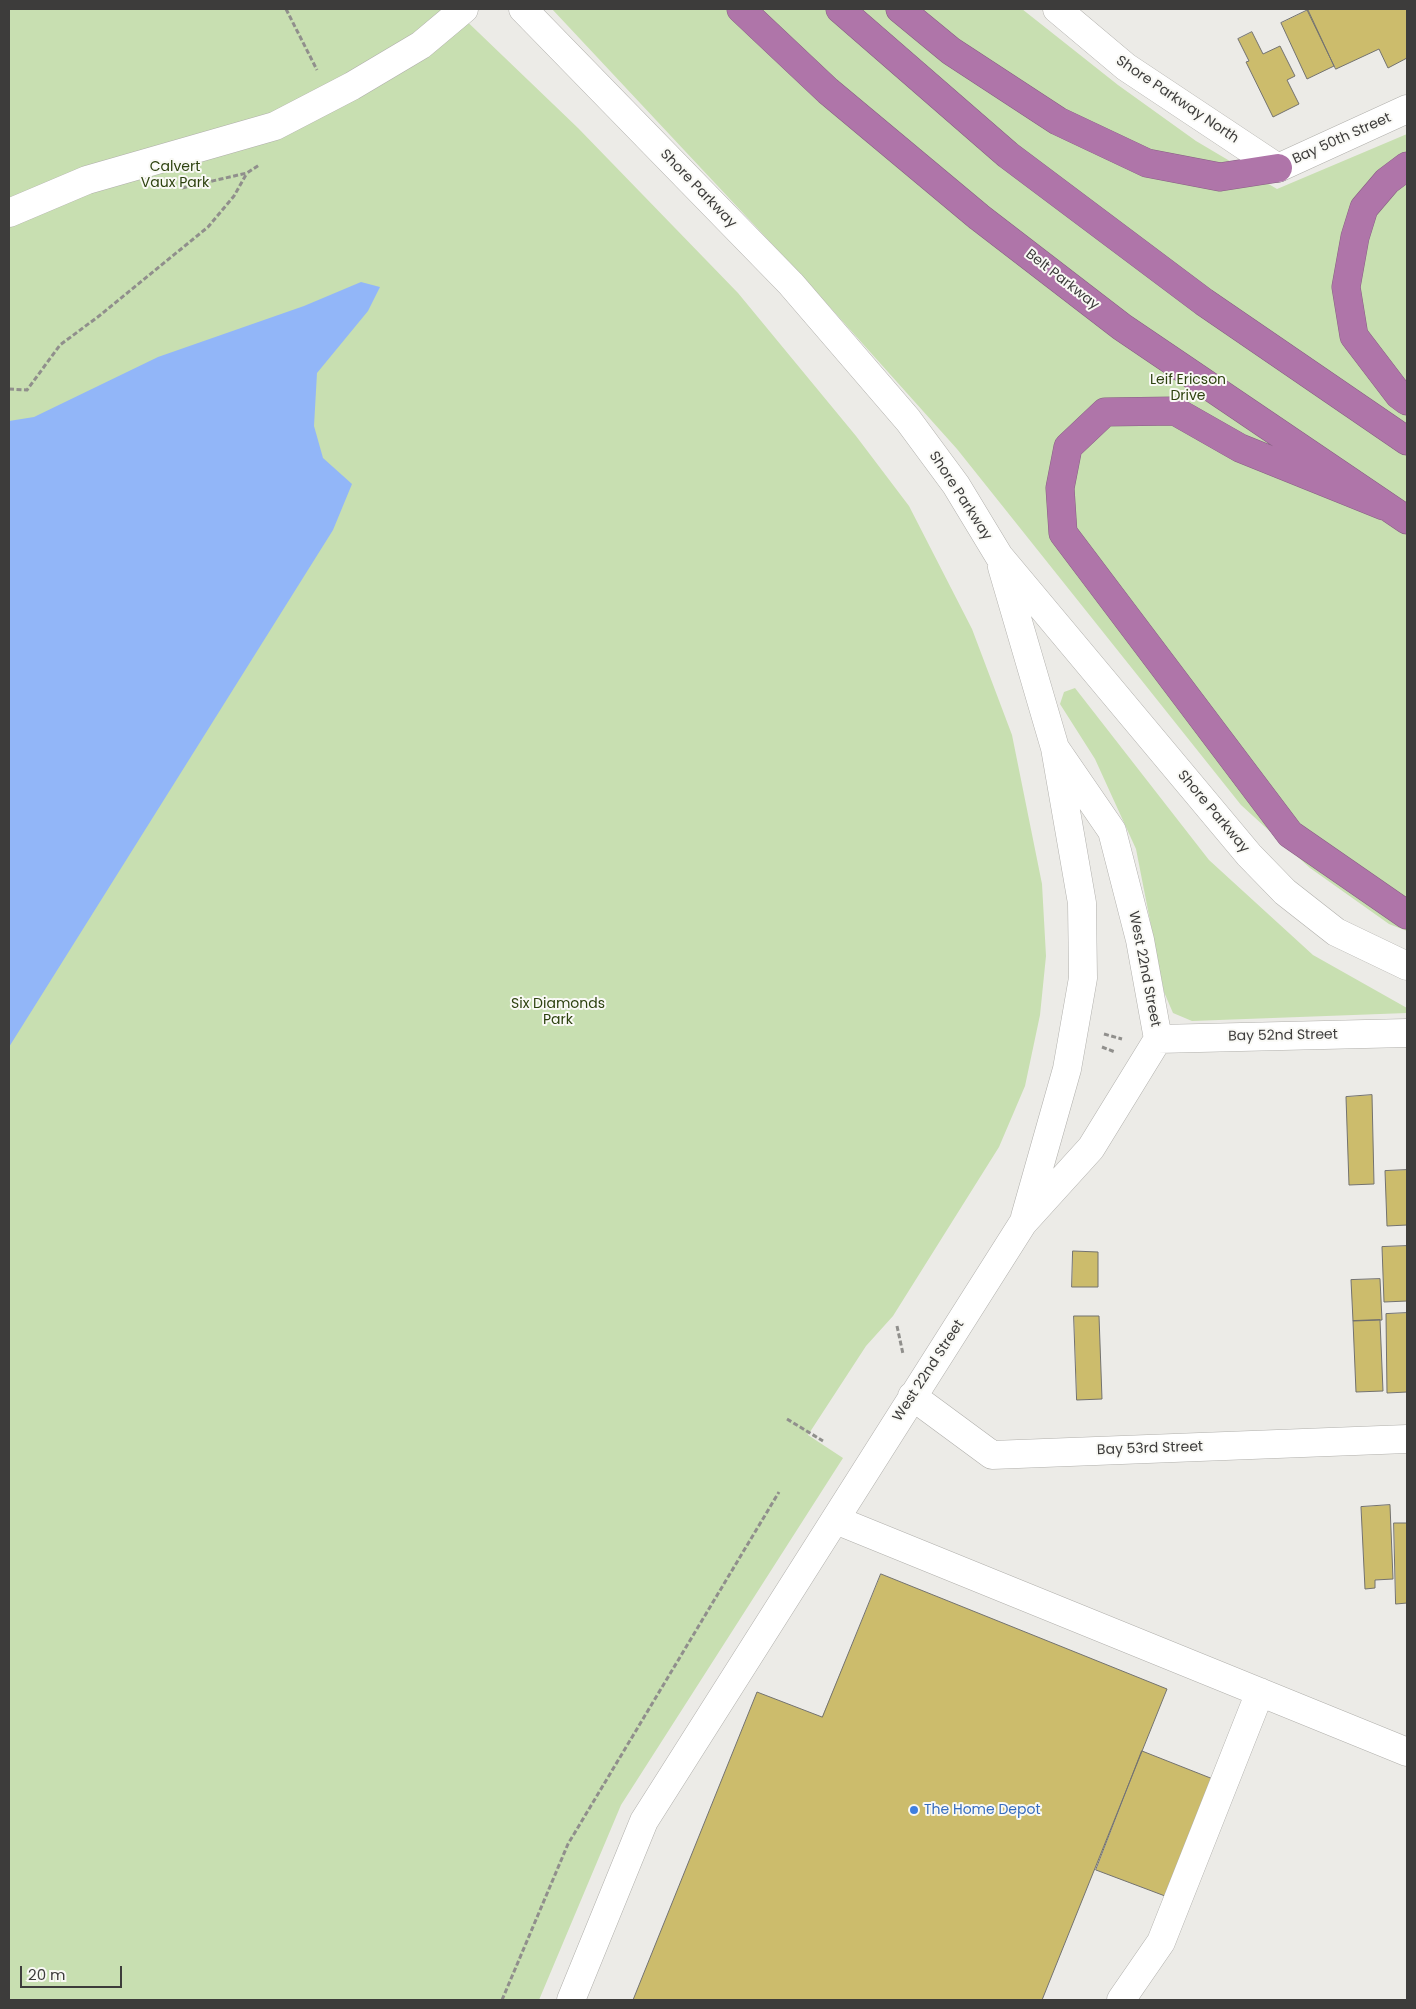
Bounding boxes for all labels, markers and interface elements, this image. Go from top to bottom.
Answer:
street label: Shore Parkway North [1112,53,1242,147]
street label: Bay 50th Street [1290,110,1394,168]
street label: Shore Parkway [656,146,740,232]
park label: Calvert Vaux Park [141,159,209,192]
street label: Belt Parkway [1022,246,1102,314]
park label: Leif Ericson Drive [1150,372,1226,404]
street label: Shore Parkway [925,448,995,544]
street label: Shore Parkway [1174,767,1252,857]
street label: West 22nd Street [1125,910,1163,1028]
park label: Six Diamonds Park [511,996,605,1028]
street label: Bay 52nd Street [1228,1027,1338,1045]
street label: West 22nd Street [890,1317,968,1425]
street label: Bay 53rd Street [1097,1439,1203,1459]
place label: The Home Depot [924,1802,1041,1818]
marker: The Home Depot [908,1804,920,1816]
scale bar [22,1956,125,1988]
text: 20 m [28,1964,66,1985]

